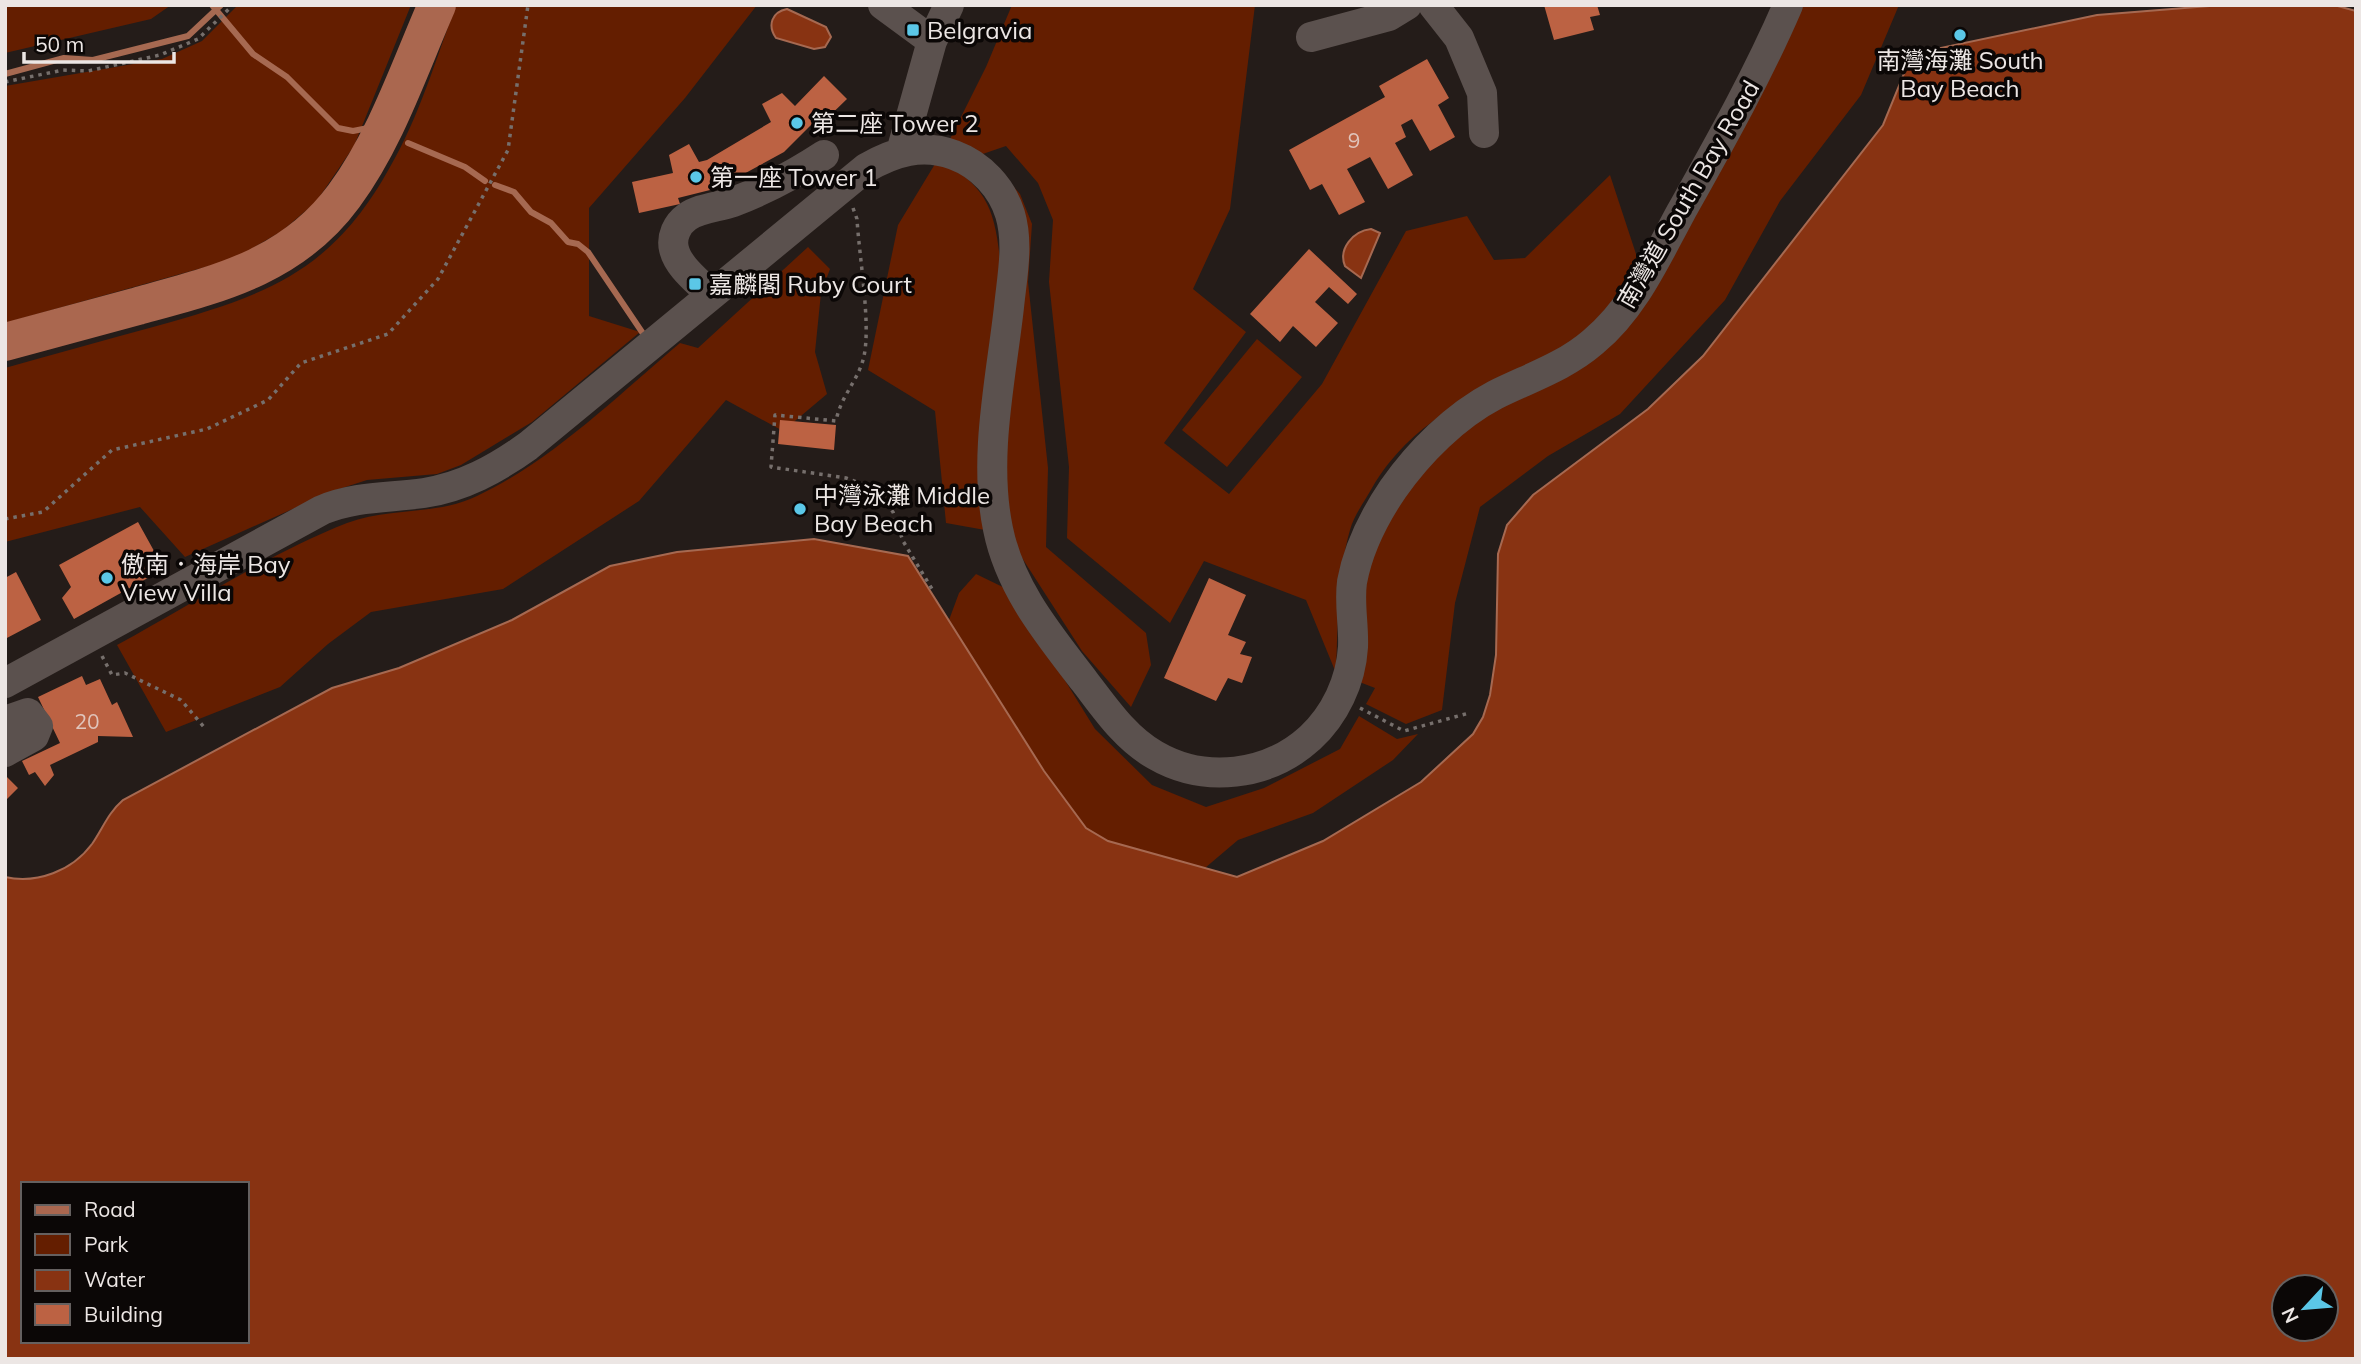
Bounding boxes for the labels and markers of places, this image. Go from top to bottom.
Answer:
place label: Belgravia [927,15,1032,45]
marker: Belgravia [905,22,921,38]
marker: 南灣海灘 South Bay Beach [1952,27,1968,43]
place label: 南灣海灘 South Bay Beach [1876,45,2044,103]
place label: 第二座 Tower 2 [811,108,979,138]
marker: 第二座 Tower 2 [789,115,805,131]
place label: 第一座 Tower 1 [710,162,878,192]
marker: 第一座 Tower 1 [688,169,704,185]
place label: 嘉麟閣 Ruby Court [709,269,912,299]
marker: 嘉麟閣 Ruby Court [687,276,703,292]
place label: 中灣泳灘 Middle Bay Beach [814,480,990,538]
marker: 中灣泳灘 Middle Bay Beach [792,501,808,517]
place label: 傲南．海岸 Bay View Villa [121,549,291,607]
marker: 傲南．海岸 Bay View Villa [99,570,115,586]

